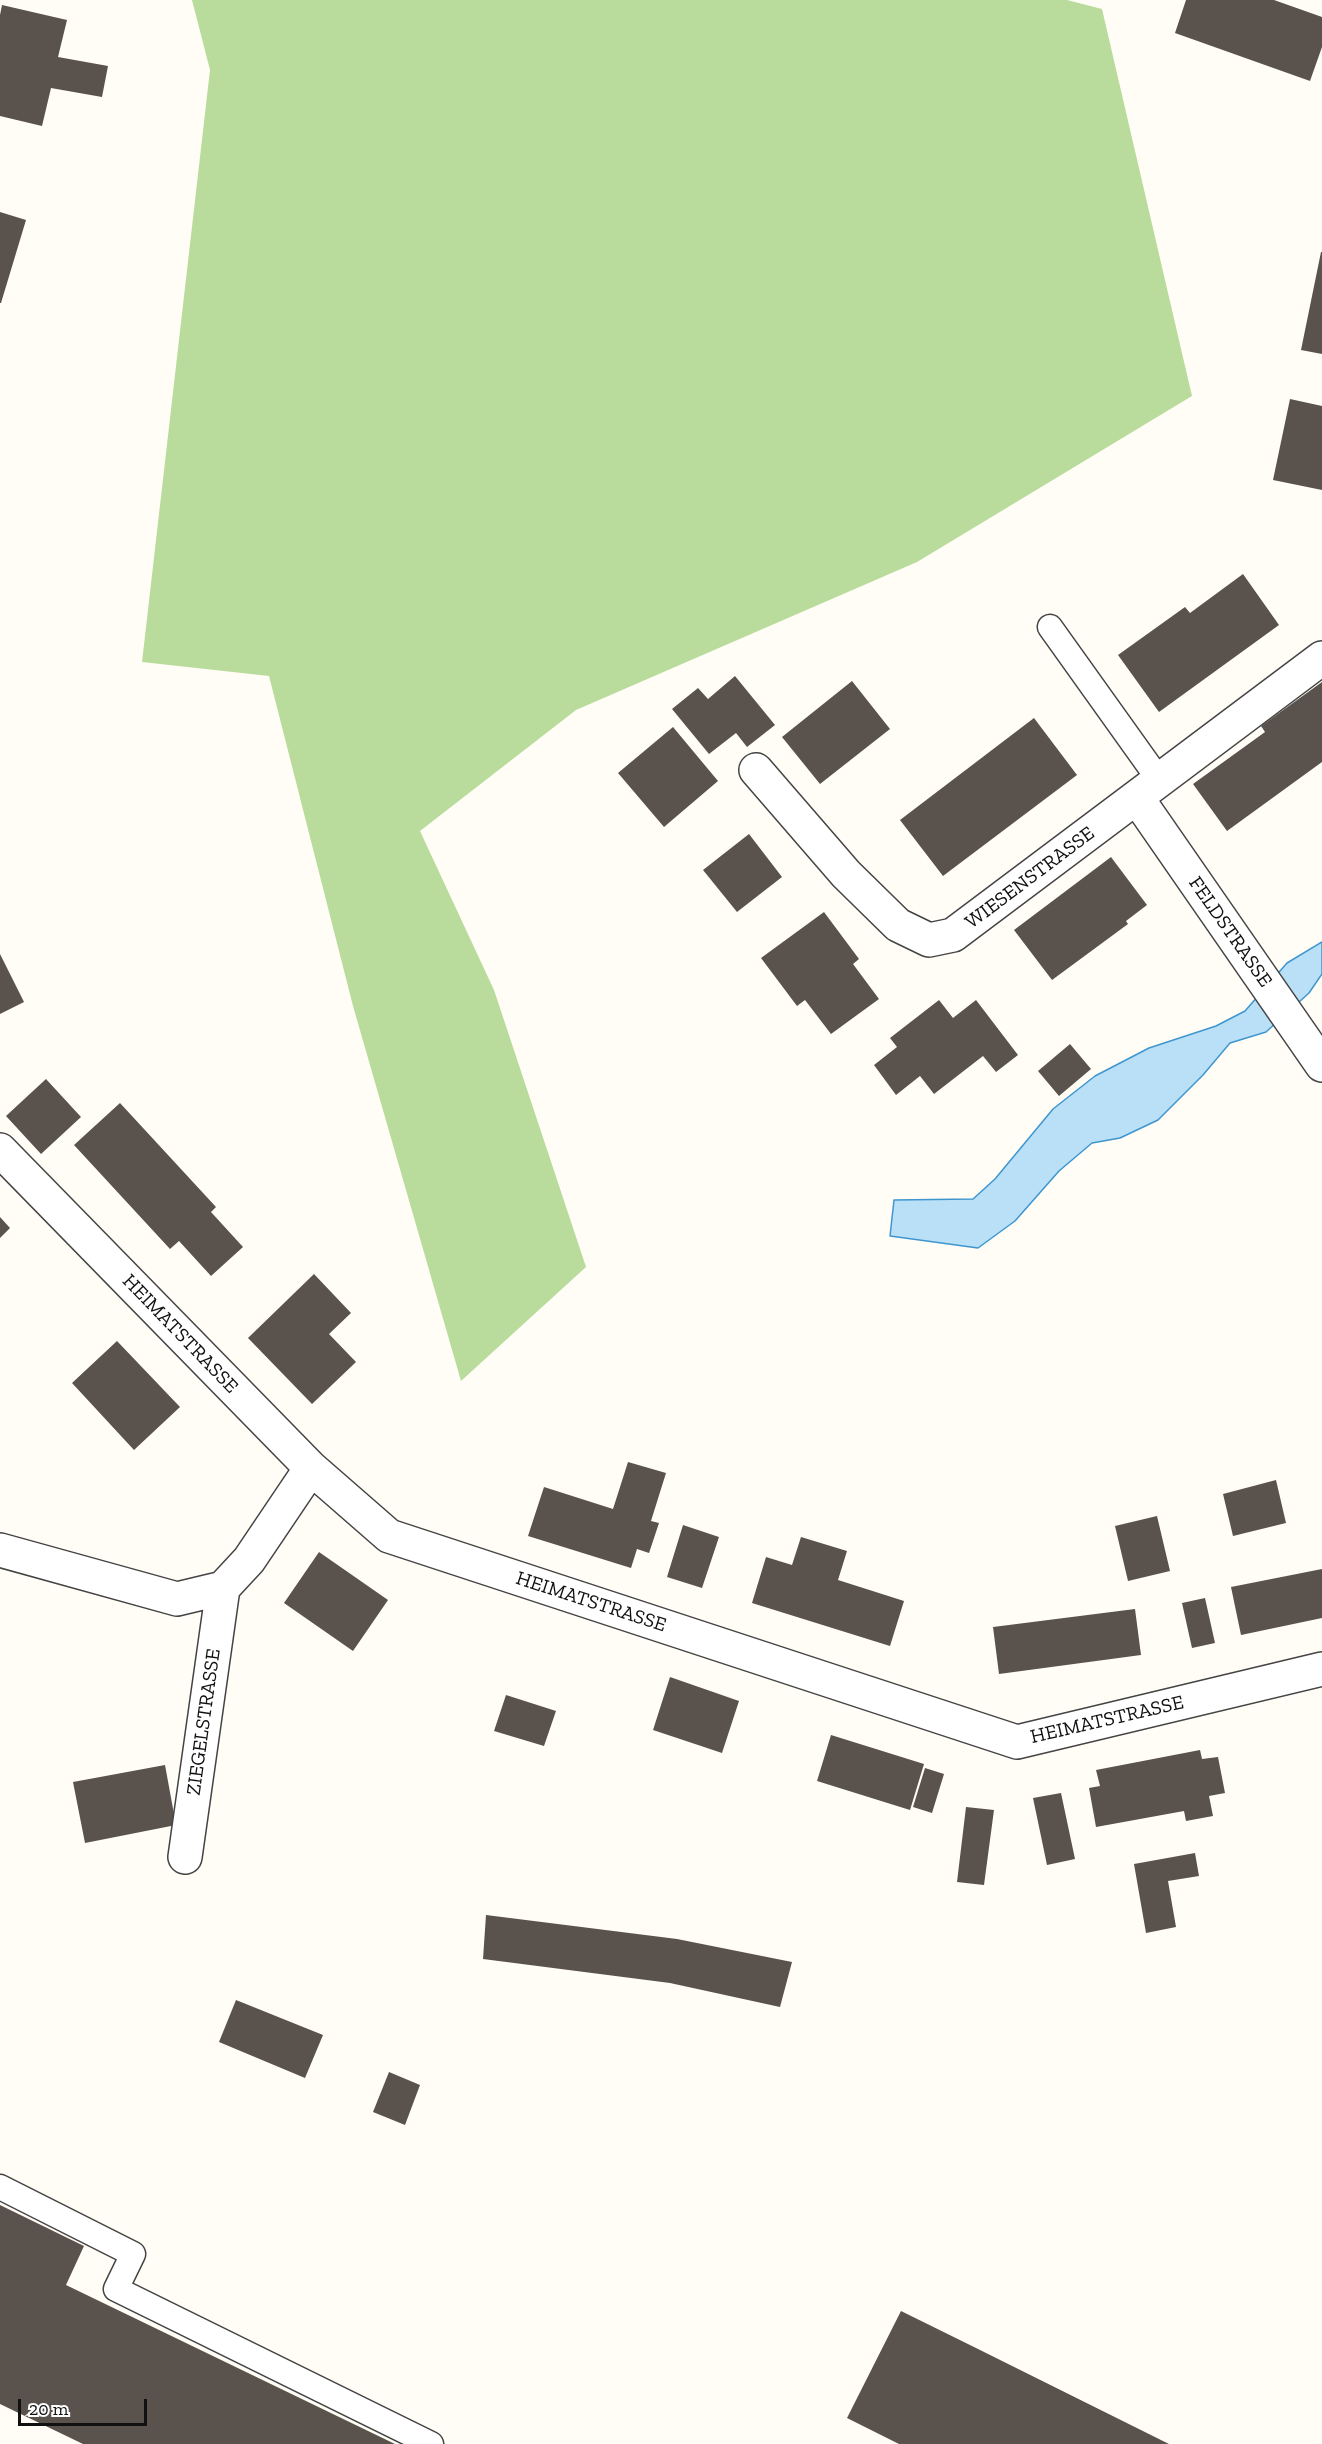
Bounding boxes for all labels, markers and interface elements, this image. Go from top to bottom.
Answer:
street label: WIESENSTRASSE [961,822,1099,934]
street label: FELDSTRASSE [1183,872,1277,992]
street label: HEIMATSTRASSE [117,1269,243,1399]
street label: HEIMATSTRASSE [513,1566,669,1638]
street label: ZIEGELSTRASSE [182,1647,226,1797]
street label: HEIMATSTRASSE [1028,1691,1186,1749]
scale bar [21,2387,150,2425]
text: 20 m [29,2398,68,2420]

